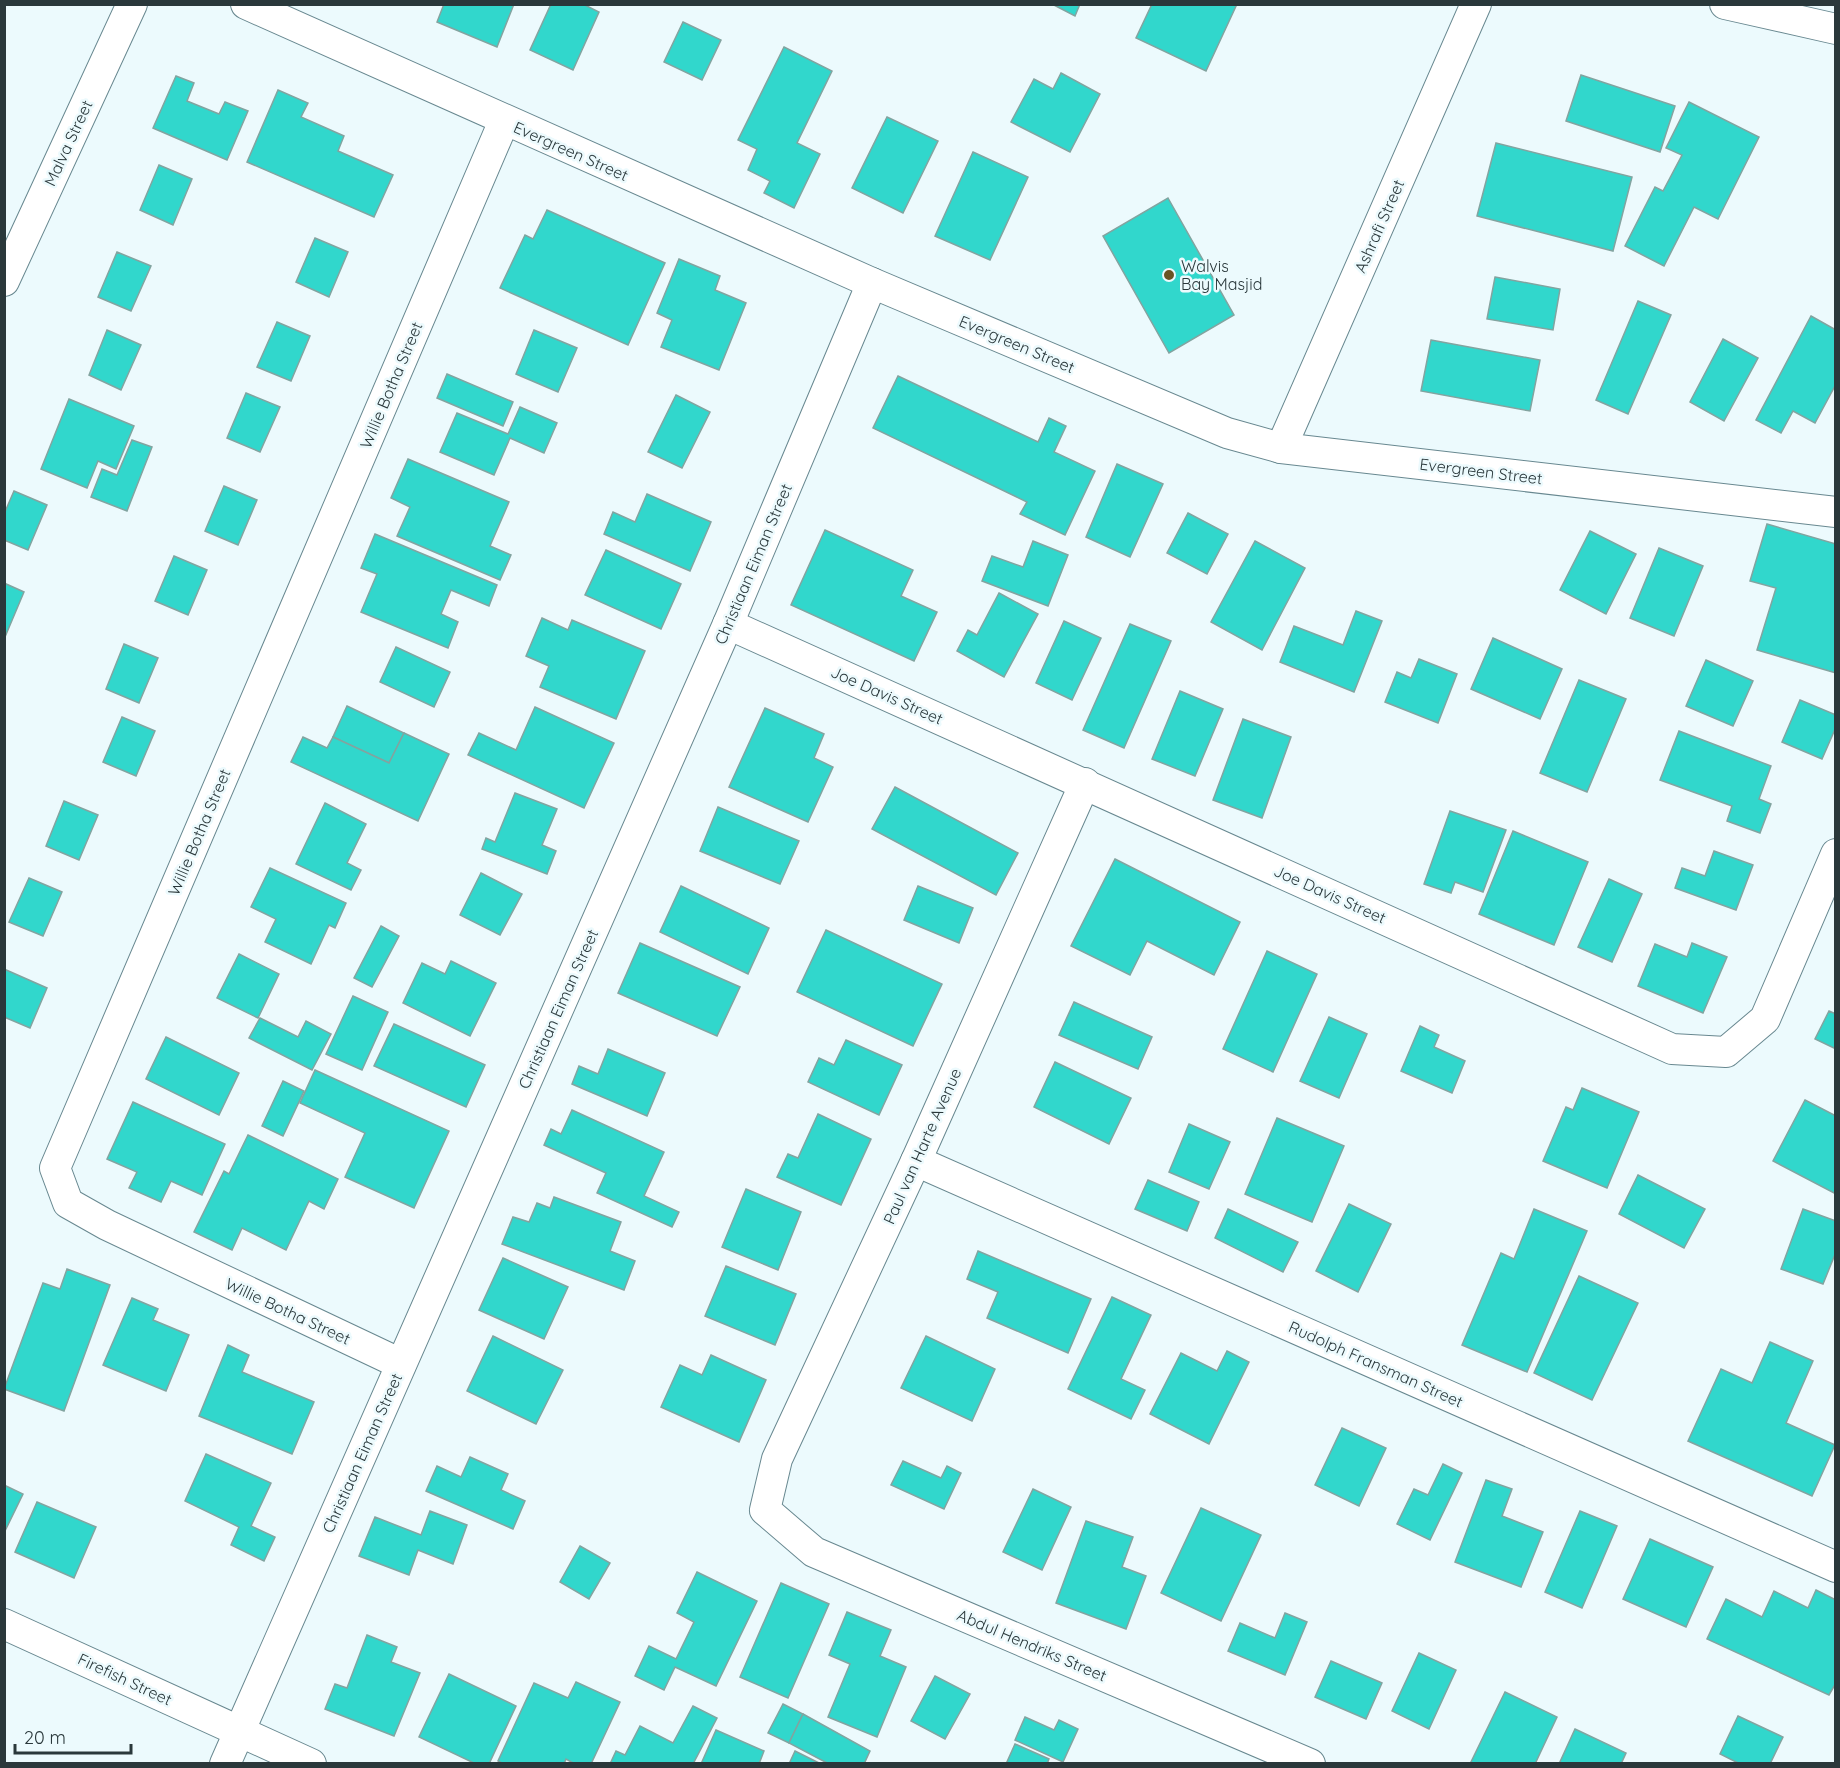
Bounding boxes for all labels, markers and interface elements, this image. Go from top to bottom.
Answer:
street label: Malva Street [39,97,97,189]
street label: Evergreen Street [511,117,631,185]
street label: Ashrafi Street [1350,176,1408,276]
place label: Walvis Bay Masjid [1181,256,1262,294]
marker: Walvis Bay Masjid [1162,268,1176,282]
street label: Evergreen Street [956,311,1078,377]
street label: Willie Botha Street [355,319,427,451]
street label: Evergreen Street [1419,454,1543,488]
street label: Christiaan Eiman Street [710,481,796,647]
street label: Joe Davis Street [828,661,946,729]
street label: Willie Botha Street [163,766,235,898]
street label: Joe Davis Street [1271,860,1389,928]
street label: Christiaan Eiman Street [514,926,602,1092]
street label: Paul van Harte Avenue [879,1065,965,1227]
street label: Willie Botha Street [222,1273,354,1349]
street label: Rudolph Fransman Street [1286,1316,1466,1412]
street label: Christiaan Eiman Street [318,1370,406,1536]
street label: Abdul Hendriks Street [954,1604,1110,1686]
street label: Firefish Street [75,1649,175,1709]
scale bar [15,1717,130,1755]
text: 20 m [24,1726,66,1749]

